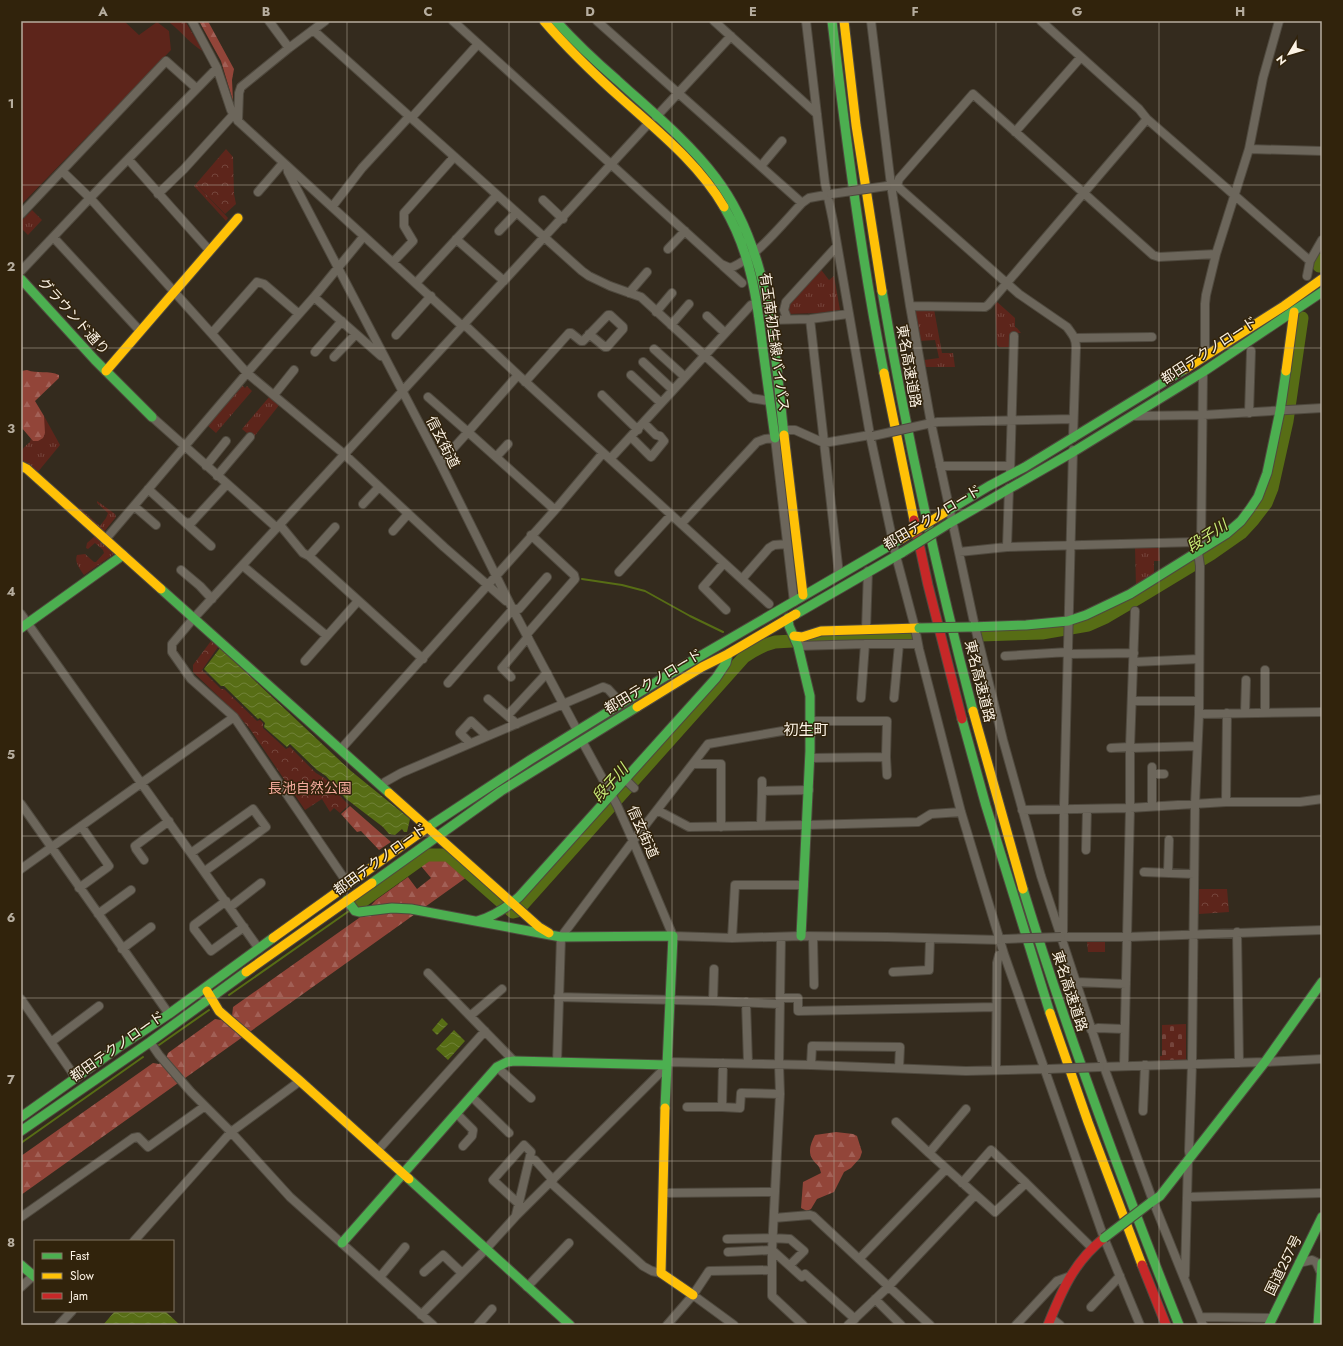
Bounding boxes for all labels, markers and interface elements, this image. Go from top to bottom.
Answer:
text: A [97,2,108,21]
text: B [262,2,271,21]
text: C [423,2,433,21]
text: D [585,2,595,21]
text: E [749,2,757,21]
text: F [911,2,919,21]
text: G [1072,2,1083,21]
text: H [1235,2,1245,21]
north arrow [1269,34,1309,74]
text: N [1272,52,1290,69]
text: 1 [8,94,14,113]
text: 2 [7,257,15,276]
street label: 有玉南初生線バイパス [755,271,795,413]
street label: グラウンド通り [34,273,114,359]
street label: 都田テクノロード [1157,311,1261,389]
street label: 東名高速道路 [892,323,926,409]
street label: 信玄街道 [421,413,465,471]
text: 3 [7,419,15,438]
street label: 都田テクノロード [879,480,985,554]
water label: 段子川 [1182,513,1234,557]
text: 4 [6,582,16,601]
street label: 東名高速道路 [960,638,1000,724]
street label: 都田テクノロード [600,644,706,718]
district label: 初生町 [783,719,829,741]
text: 5 [7,745,15,764]
water label: 段子川 [587,757,635,807]
park label: 長池自然公園 [268,778,352,798]
street label: 信玄街道 [622,802,664,862]
street label: 都田テクノロード [329,818,431,900]
text: 6 [7,908,16,927]
street label: 東名高速道路 [1048,948,1092,1034]
street label: 都田テクノロード [66,1006,168,1086]
text: 7 [7,1070,15,1089]
street label: 国道257号 [1260,1231,1306,1299]
text: 8 [7,1233,15,1252]
legend [34,1240,174,1312]
text: Fast [70,1247,89,1265]
text: Slow [70,1267,95,1285]
text: Jam [68,1287,88,1305]

